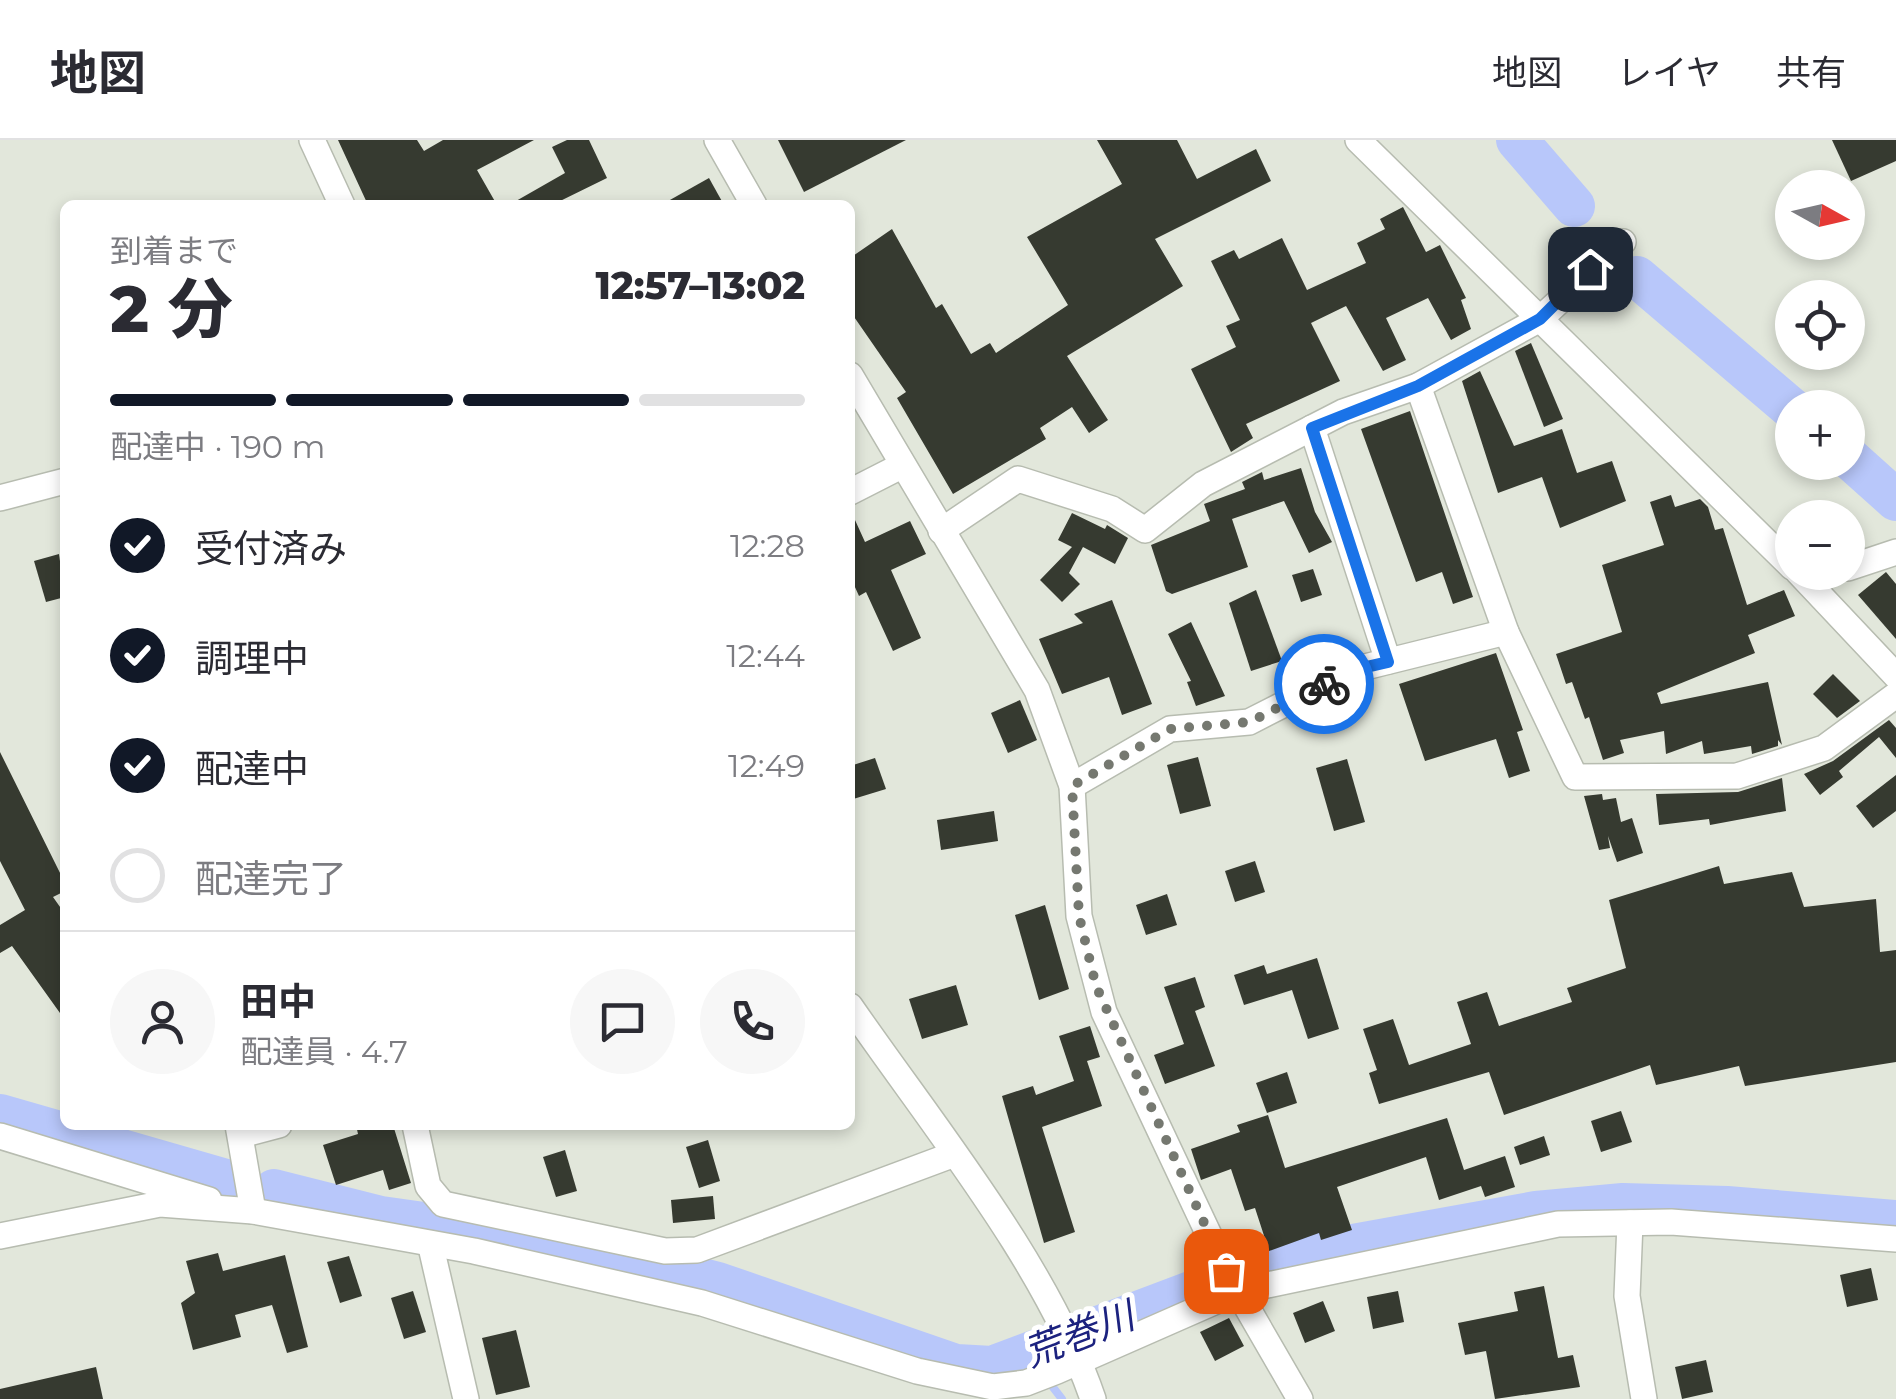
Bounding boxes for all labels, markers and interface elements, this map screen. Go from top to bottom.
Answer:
text: 地図 [50,44,146,102]
text: 地図 [1492,51,1562,94]
text: レイヤ [1617,51,1721,94]
text: 共有 [1776,51,1846,94]
north arrow [1775,170,1865,260]
map controls [1775,170,1865,590]
pin [1548,227,1633,312]
text: 到着まで [110,231,238,270]
icon: home [1563,242,1618,297]
text: 12:57–13:02 [596,262,805,309]
text: 2 分 [110,269,233,348]
button: locate [1775,280,1865,370]
button: + [1775,390,1865,480]
text: 配達中 · 190 m [110,427,325,466]
button: − [1775,500,1865,590]
icon: check [110,518,165,573]
text: 受付済み [195,525,347,572]
text: 12:28 [730,526,805,565]
icon: check [110,628,165,683]
courier [1274,634,1374,734]
text: 調理中 [195,635,309,682]
text: 12:44 [726,636,805,675]
icon: bike [1297,657,1352,712]
icon: check [110,738,165,793]
text: 配達中 [195,745,309,792]
text: 12:49 [728,746,805,785]
text: 配達完了 [195,855,347,902]
button: person [110,969,215,1074]
button: chat [570,969,675,1074]
button: phone [700,969,805,1074]
text: 田中 [240,978,316,1025]
text: 配達員 · 4.7 [240,1032,408,1071]
pin [1184,1229,1269,1314]
icon: bag [1199,1244,1254,1299]
water label: 荒巻川 [1017,1290,1144,1376]

